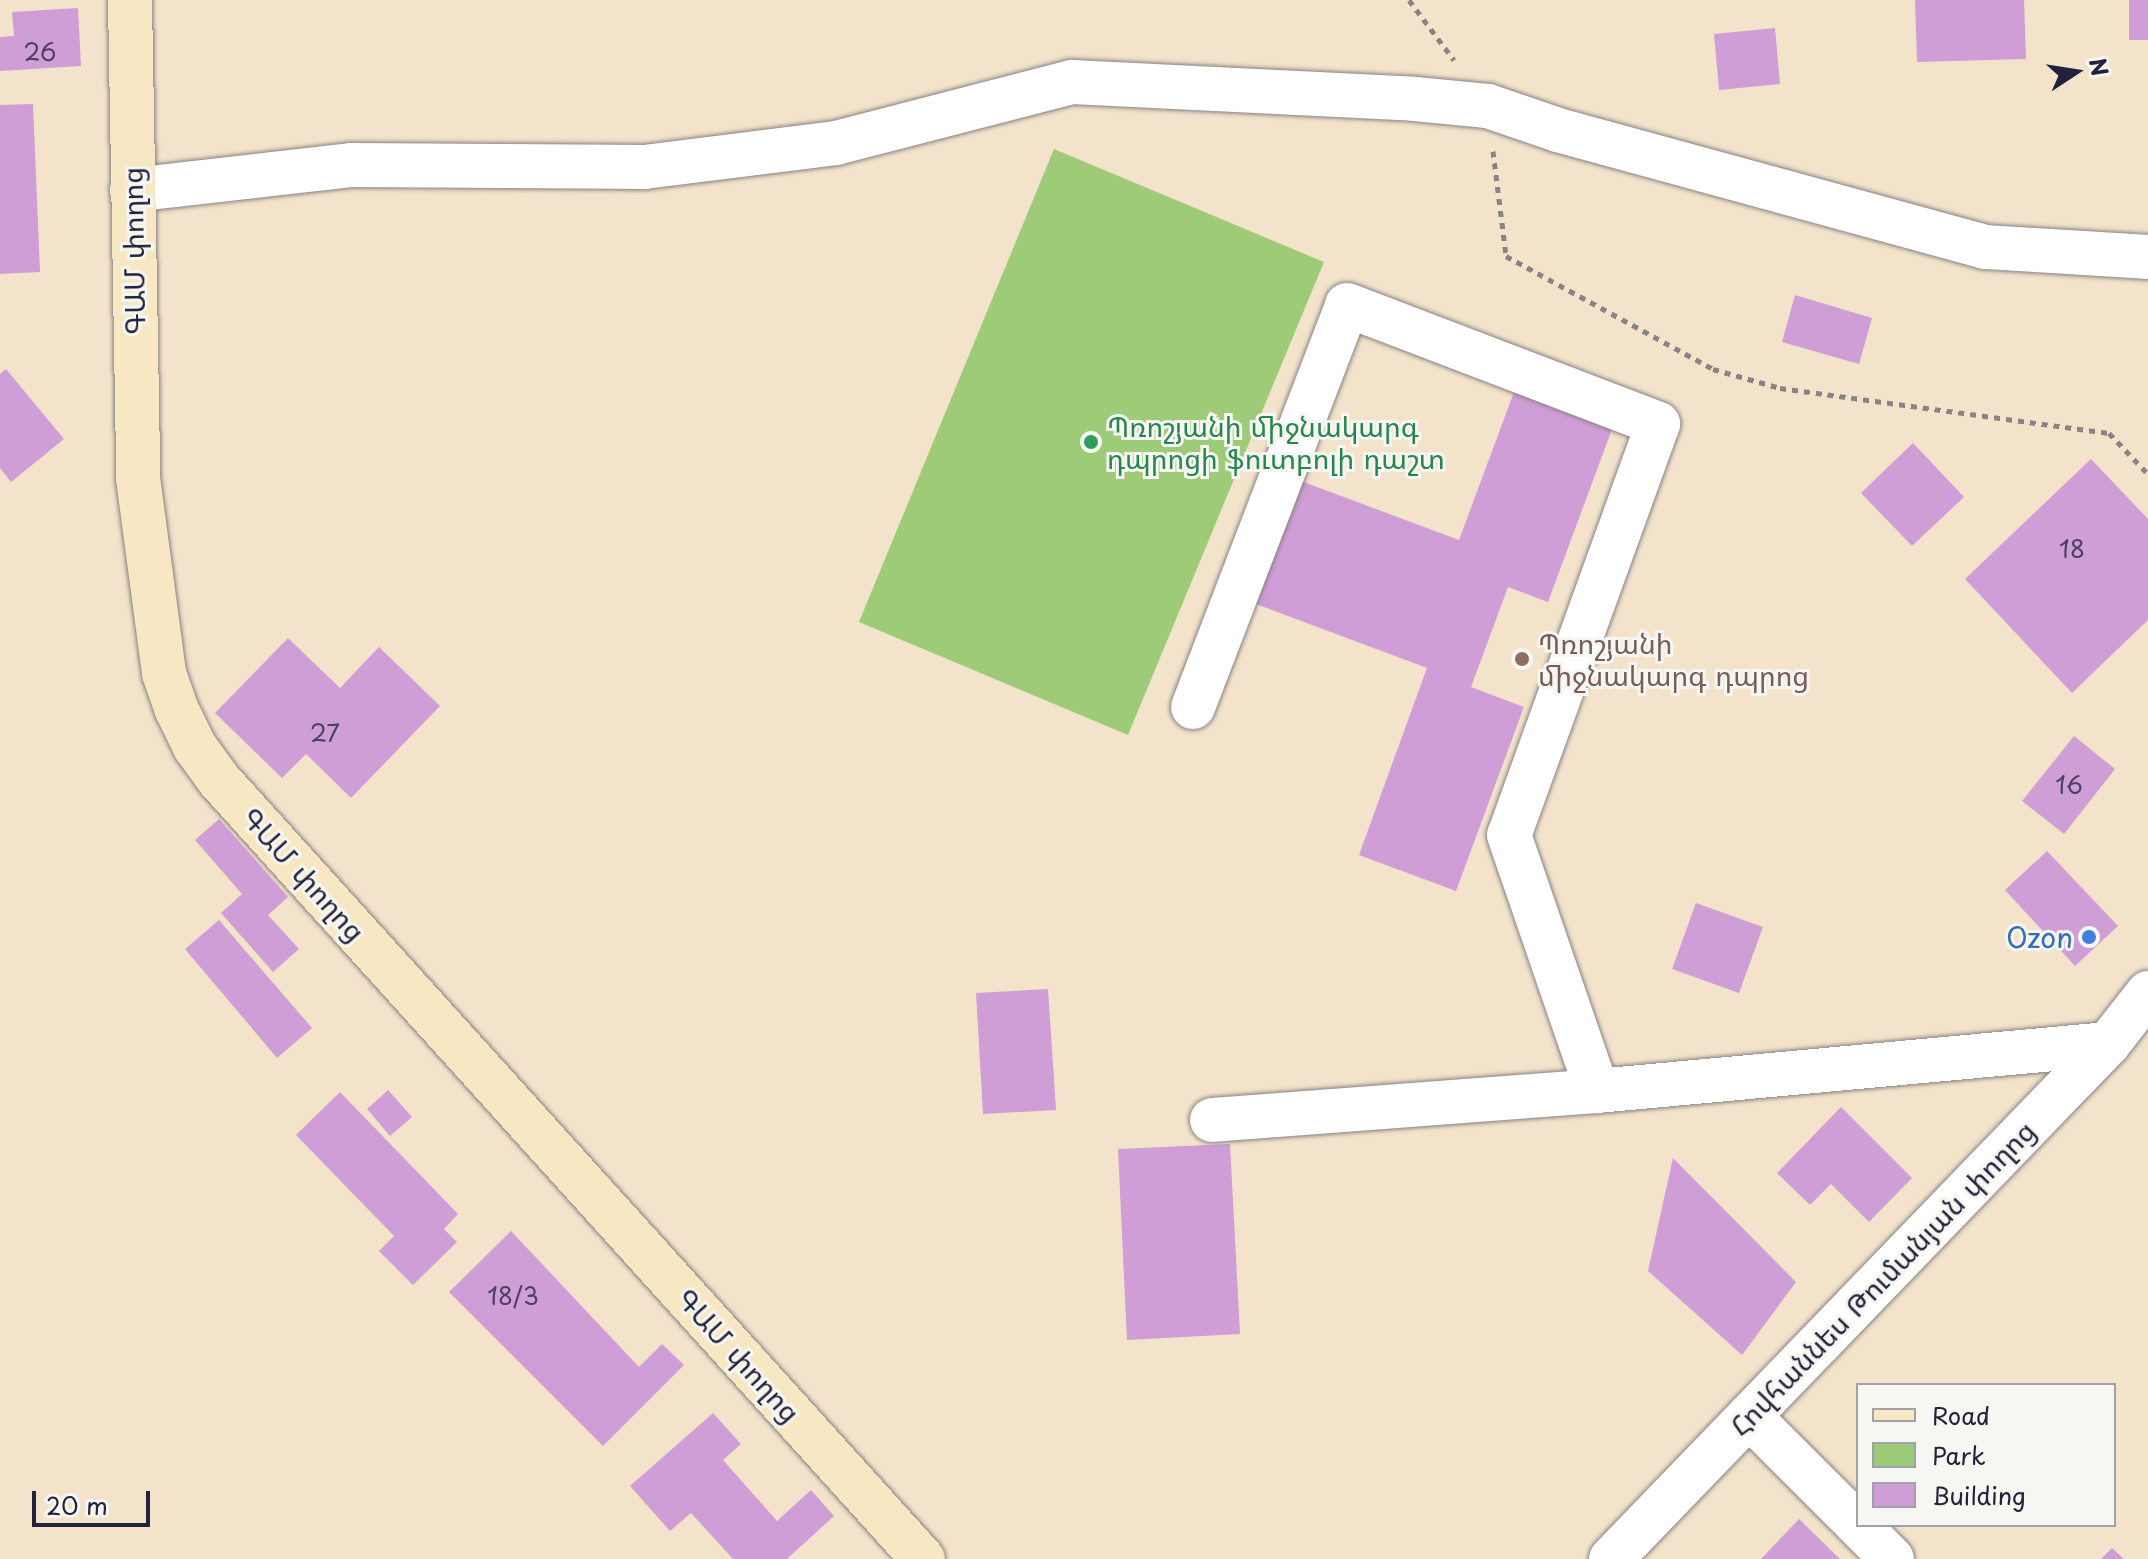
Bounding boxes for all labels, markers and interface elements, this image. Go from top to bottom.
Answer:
north arrow [2036,32,2116,112]
house number: 26 [24,38,56,66]
text: N [2082,55,2118,79]
street label: ԳԱՄ փողոց [115,167,151,335]
place label: Պռոշյանի միջնակարգ դպրոցի ֆուտբոլի դաշտ [1107,409,1445,475]
marker: Պռոշյանի միջնակարգ դպրոցի ֆուտբոլի դաշտ [1082,433,1100,451]
house number: 18 [2059,535,2085,563]
place label: Պռոշյանի միջնակարգ դպրոց [1538,626,1809,692]
marker: Պռոշյանի միջնակարգ դպրոց [1513,650,1531,668]
house number: 27 [310,719,340,747]
house number: 16 [2055,771,2083,799]
street label: ԳԱՄ փողոց [235,800,373,948]
place label: Ozon [2006,920,2073,954]
marker: Ozon [2080,928,2098,946]
street label: Հովհաննես Թումանյան փողոց [1722,1114,2042,1442]
street label: ԳԱՄ փողոց [670,1281,808,1429]
house number: 18/3 [487,1282,539,1310]
legend [1856,1383,2116,1527]
text: Road [1932,1397,1990,1433]
text: Park [1932,1437,1986,1473]
scale bar [36,1475,154,1525]
text: Building [1932,1477,2026,1513]
text: 20 m [46,1487,108,1523]

